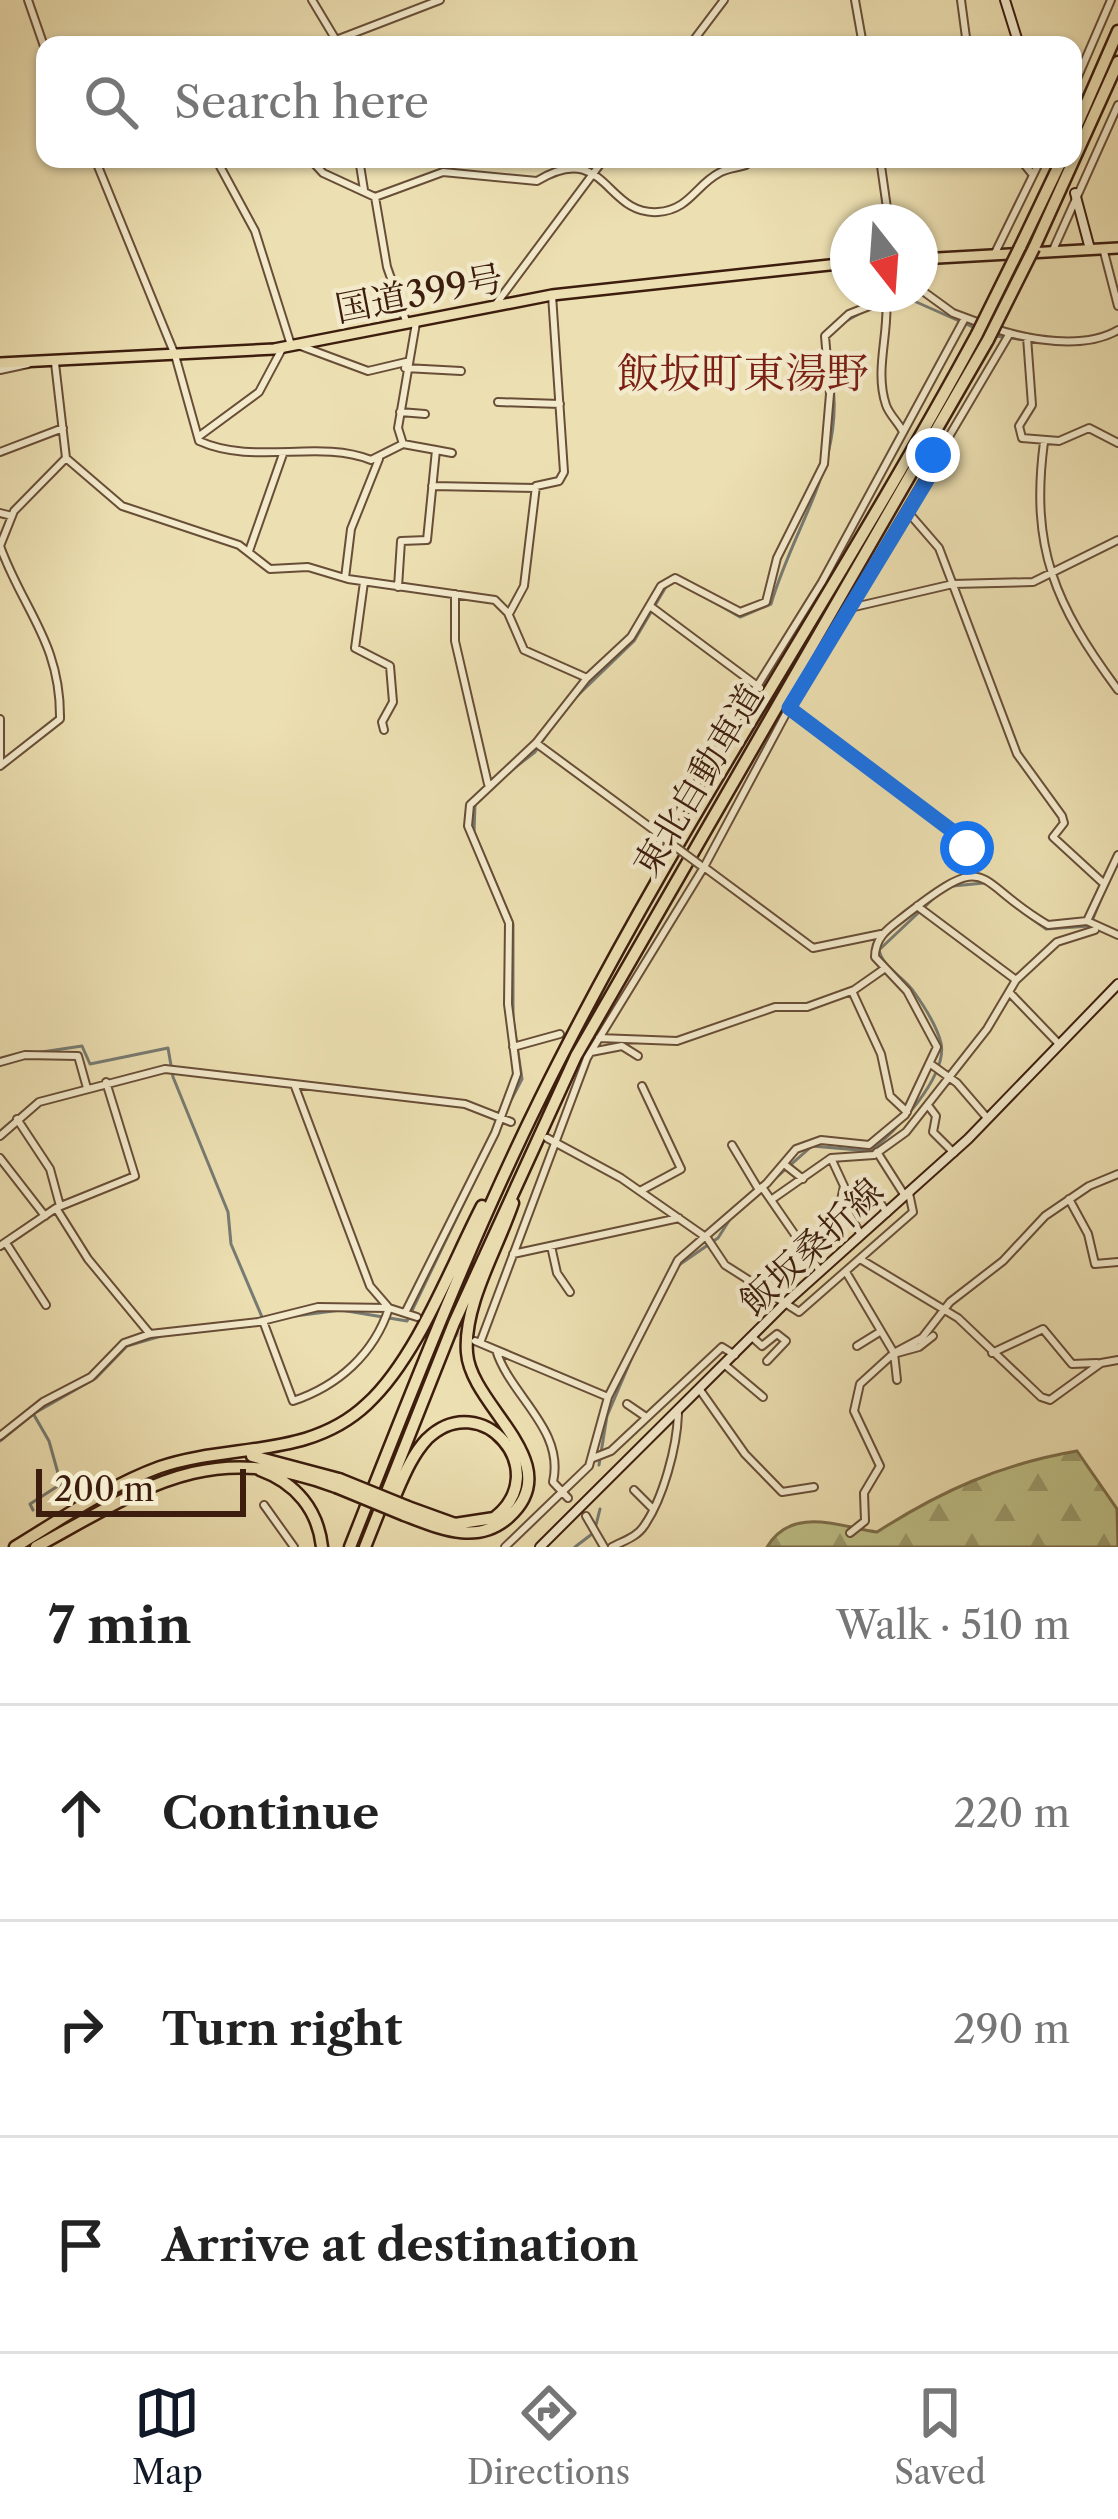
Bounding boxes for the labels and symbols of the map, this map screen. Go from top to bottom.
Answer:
north arrow [830,204,938,312]
street label: 国道399号 [331,255,507,331]
district label: 飯坂町東湯野 [617,347,869,399]
route end [906,428,960,482]
street label: 東北自動車道 [624,676,772,884]
route start [940,821,994,875]
street label: 飯坂桑折線 [730,1169,892,1323]
scale bar [36,1463,246,1516]

